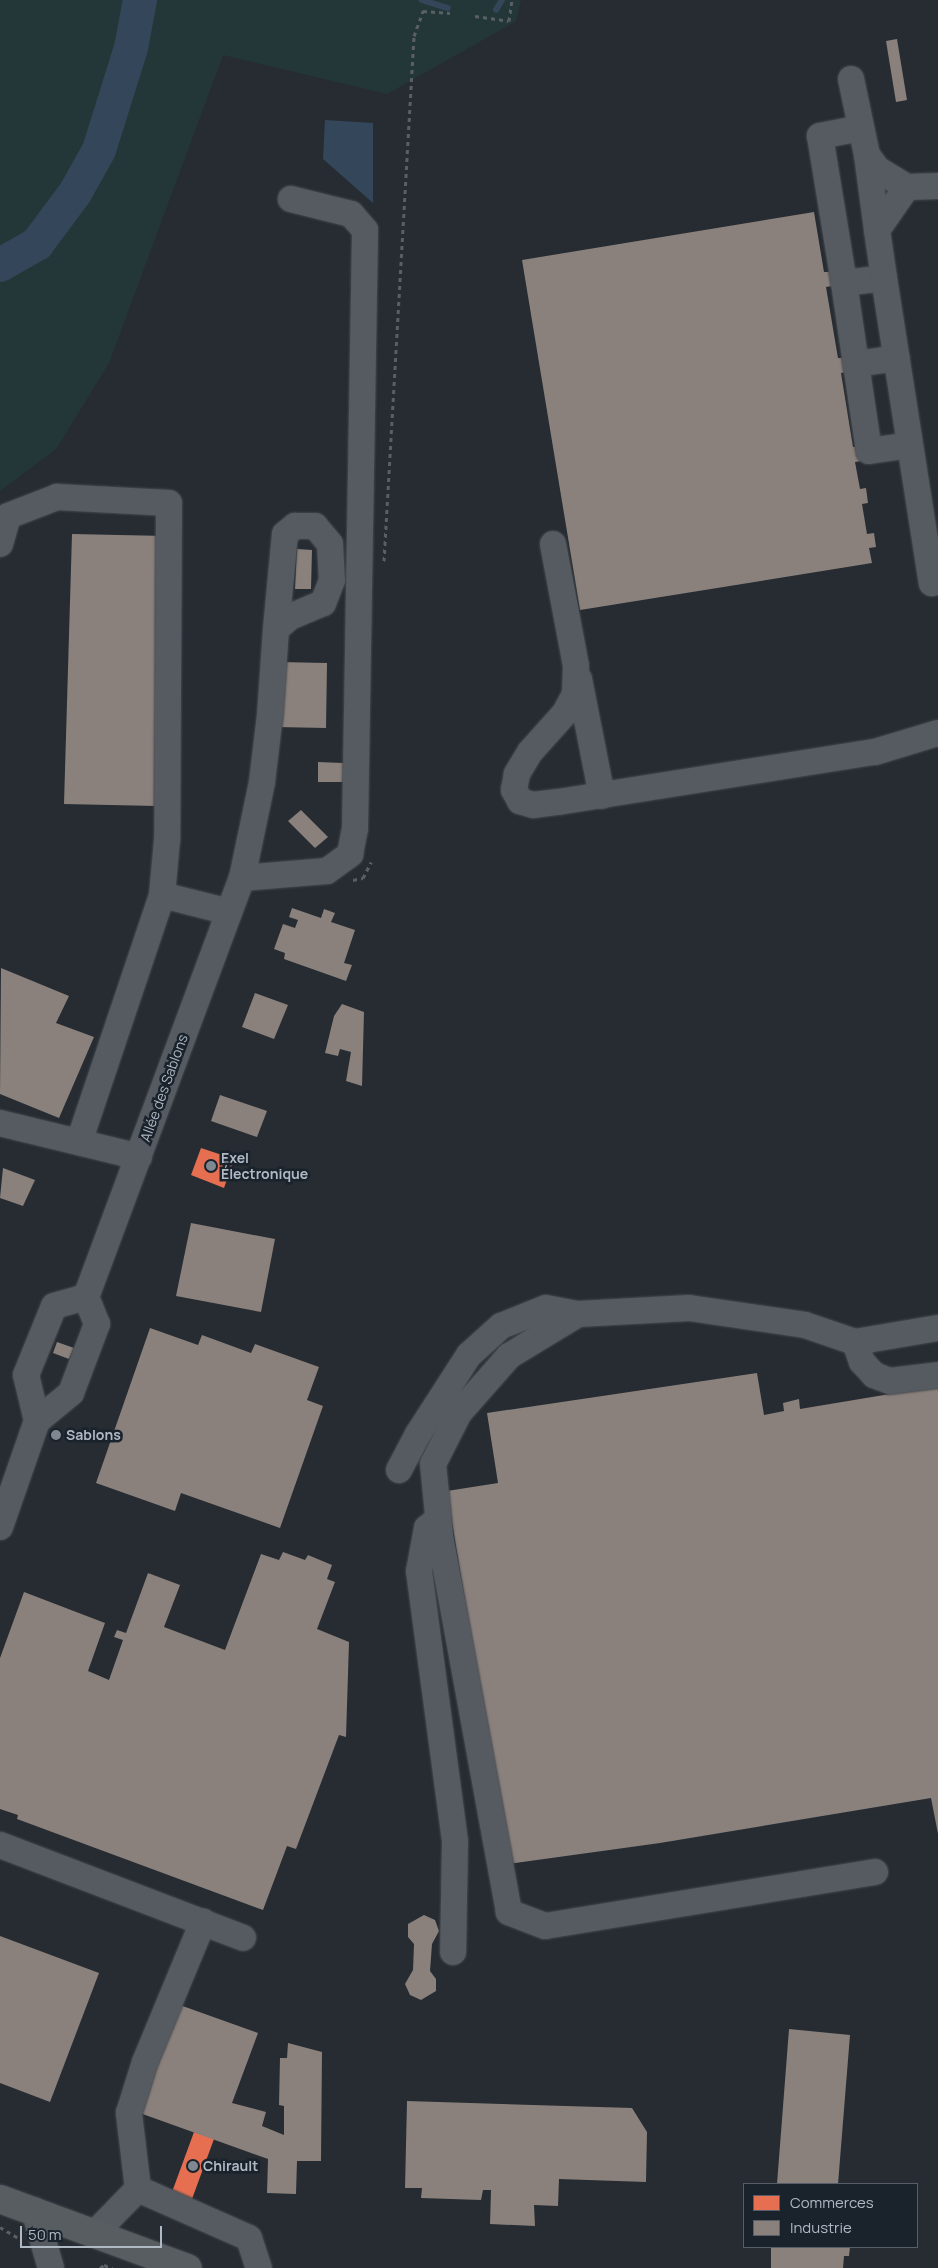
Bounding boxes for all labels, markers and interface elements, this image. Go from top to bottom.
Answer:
street label: Allée des Sablons [137,1032,191,1144]
place label: Exel Électronique [221,1150,308,1182]
marker: Exel Électronique [205,1160,217,1172]
place label: Sablons [66,1427,121,1443]
marker: Sablons [50,1429,62,1441]
place label: Chirault [203,2158,258,2174]
marker: Chirault [187,2160,199,2172]
legend [743,2183,918,2248]
text: Commerces [790,2192,874,2213]
scale bar [22,2216,165,2248]
text: Industrie [790,2217,852,2238]
text: 50 m [28,2224,62,2245]

